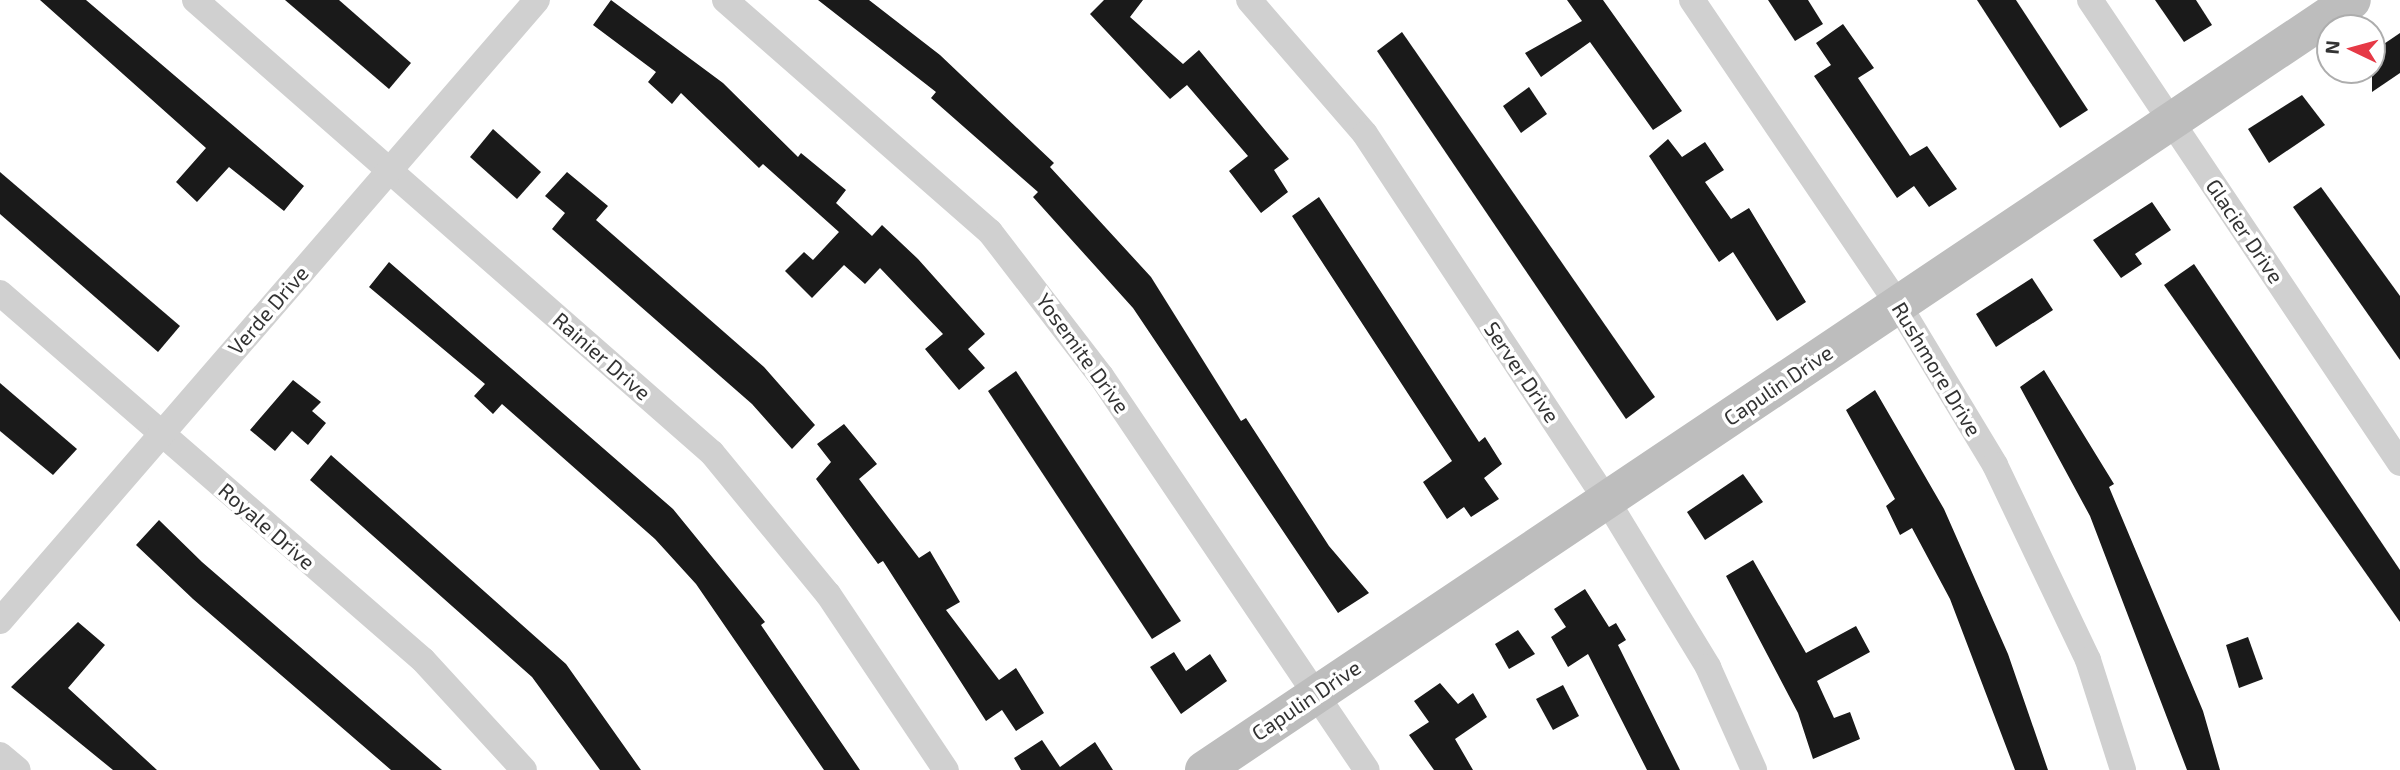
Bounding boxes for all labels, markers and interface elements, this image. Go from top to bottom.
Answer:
north arrow [2316,14,2386,84]
text: N [2320,39,2344,55]
street label: Glacier Drive [2201,174,2289,288]
street label: Verde Drive [223,260,313,360]
street label: Yosemite Drive [1031,288,1135,418]
street label: Rushmore Drive [1887,297,1987,441]
street label: Rainier Drive [548,307,656,405]
street label: Server Drive [1479,317,1565,427]
street label: Capulin Drive [1719,339,1837,431]
street label: Royale Drive [214,477,320,575]
street label: Capulin Drive [1247,654,1365,746]

